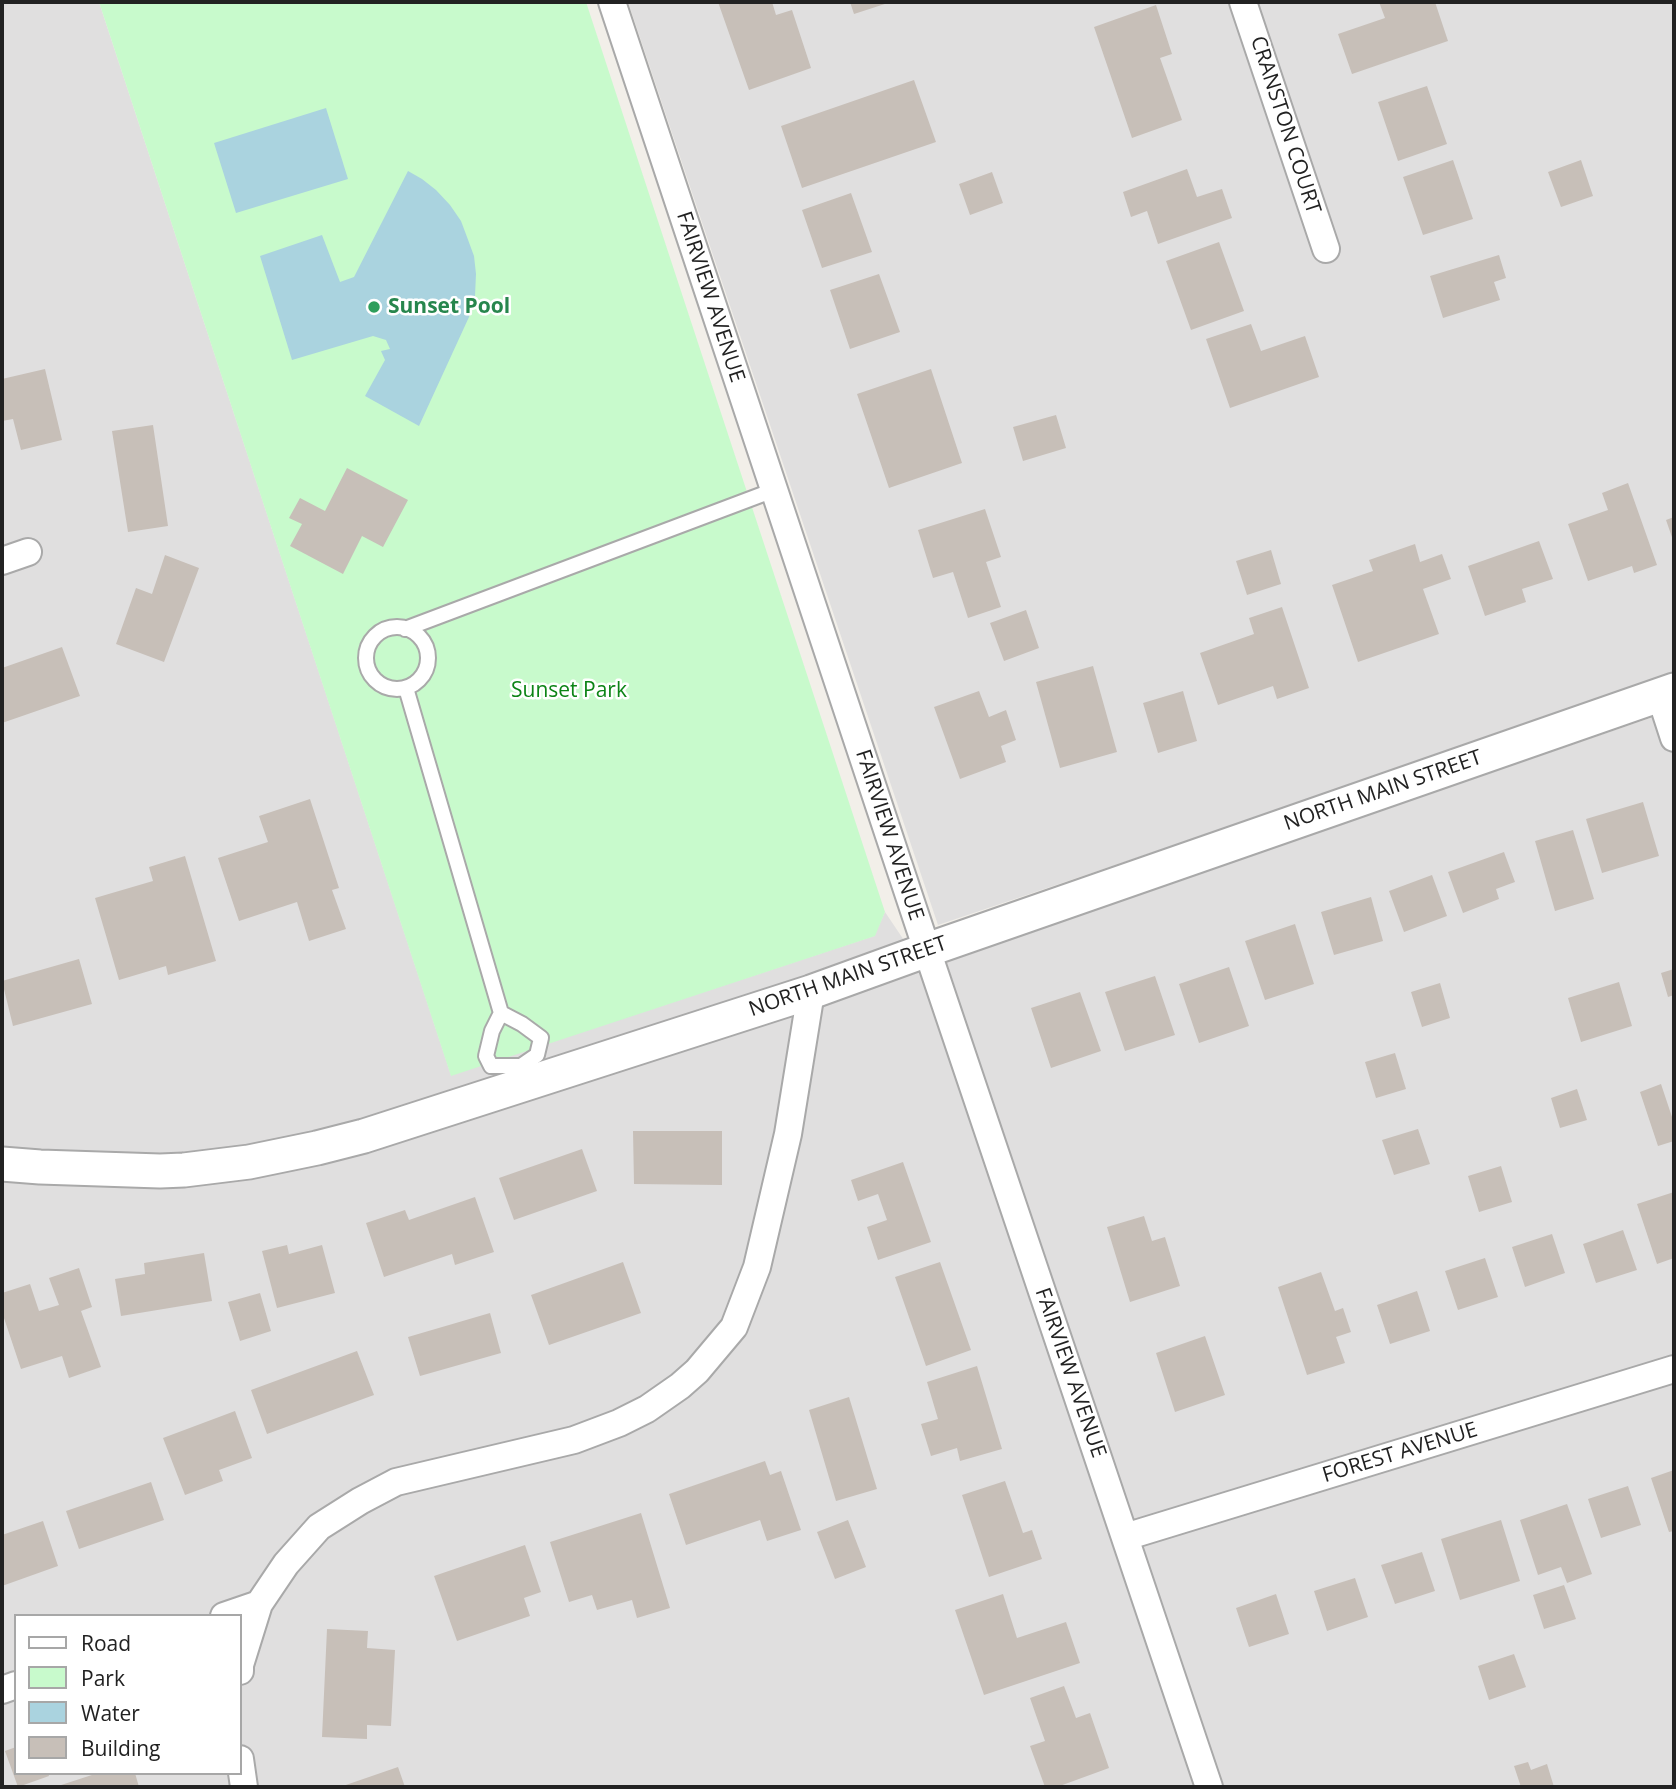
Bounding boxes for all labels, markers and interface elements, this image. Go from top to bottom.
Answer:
street label: CRANSTON COURT [1244,33,1326,217]
street label: FAIRVIEW AVENUE [670,208,750,386]
place label: Sunset Pool [388,294,510,320]
marker: Sunset Pool [366,299,382,315]
park label: Sunset Park [511,678,627,704]
street label: NORTH MAIN STREET [1281,745,1485,837]
street label: FAIRVIEW AVENUE [849,746,929,924]
street label: NORTH MAIN STREET [746,931,950,1023]
street label: FAIRVIEW AVENUE [1029,1285,1111,1461]
street label: FOREST AVENUE [1320,1417,1480,1489]
legend [14,1614,242,1775]
text: Road [81,1629,131,1657]
text: Park [81,1664,125,1692]
text: Water [81,1699,140,1727]
text: Building [81,1734,160,1762]

